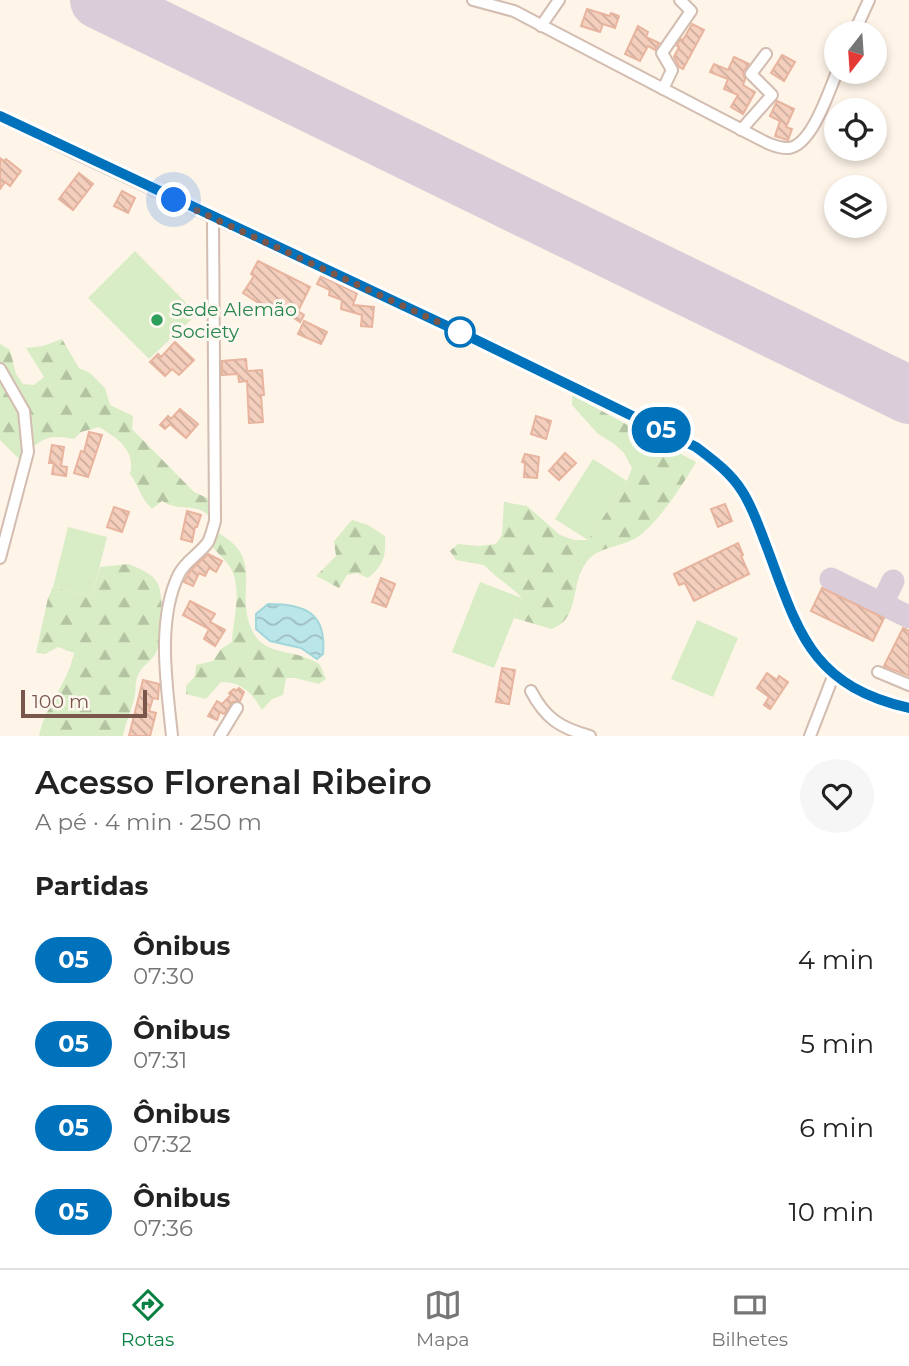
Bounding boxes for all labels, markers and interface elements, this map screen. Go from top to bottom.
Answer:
north arrow [824,21,887,84]
map controls [824,21,887,238]
button: locate [824,98,887,161]
button: layers [824,175,887,238]
your location [156,182,191,217]
place label: Sede Alemão Society [171,298,297,343]
marker: Sede Alemão Society [149,312,165,328]
unlabelled marker [445,317,475,347]
line badge: 05 [630,407,692,453]
text: 05 [646,415,676,444]
scale bar [21,687,147,719]
text: 100 m [32,690,89,713]
button: heart [800,759,874,833]
text: Acesso Florenal Ribeiro [35,762,432,802]
text: A pé · 4 min · 250 m [35,808,262,836]
text: Partidas [35,870,148,902]
text: Ônibus [133,930,230,962]
text: 4 min [798,944,874,976]
text: 05 [58,945,89,974]
text: 07:30 [133,962,194,990]
text: Ônibus [133,1014,230,1046]
text: 5 min [800,1028,874,1060]
text: 05 [58,1029,89,1058]
text: 07:31 [133,1046,187,1074]
text: Ônibus [133,1098,230,1130]
text: 6 min [799,1112,874,1144]
text: 05 [58,1113,89,1142]
text: 07:32 [133,1130,192,1158]
text: Ônibus [133,1182,230,1214]
text: 10 min [788,1196,874,1228]
text: 05 [58,1197,89,1226]
text: 07:36 [133,1214,193,1242]
tab: Rotas [121,1286,174,1351]
tab: Mapa [416,1286,469,1351]
tab: Bilhetes [711,1286,788,1351]

